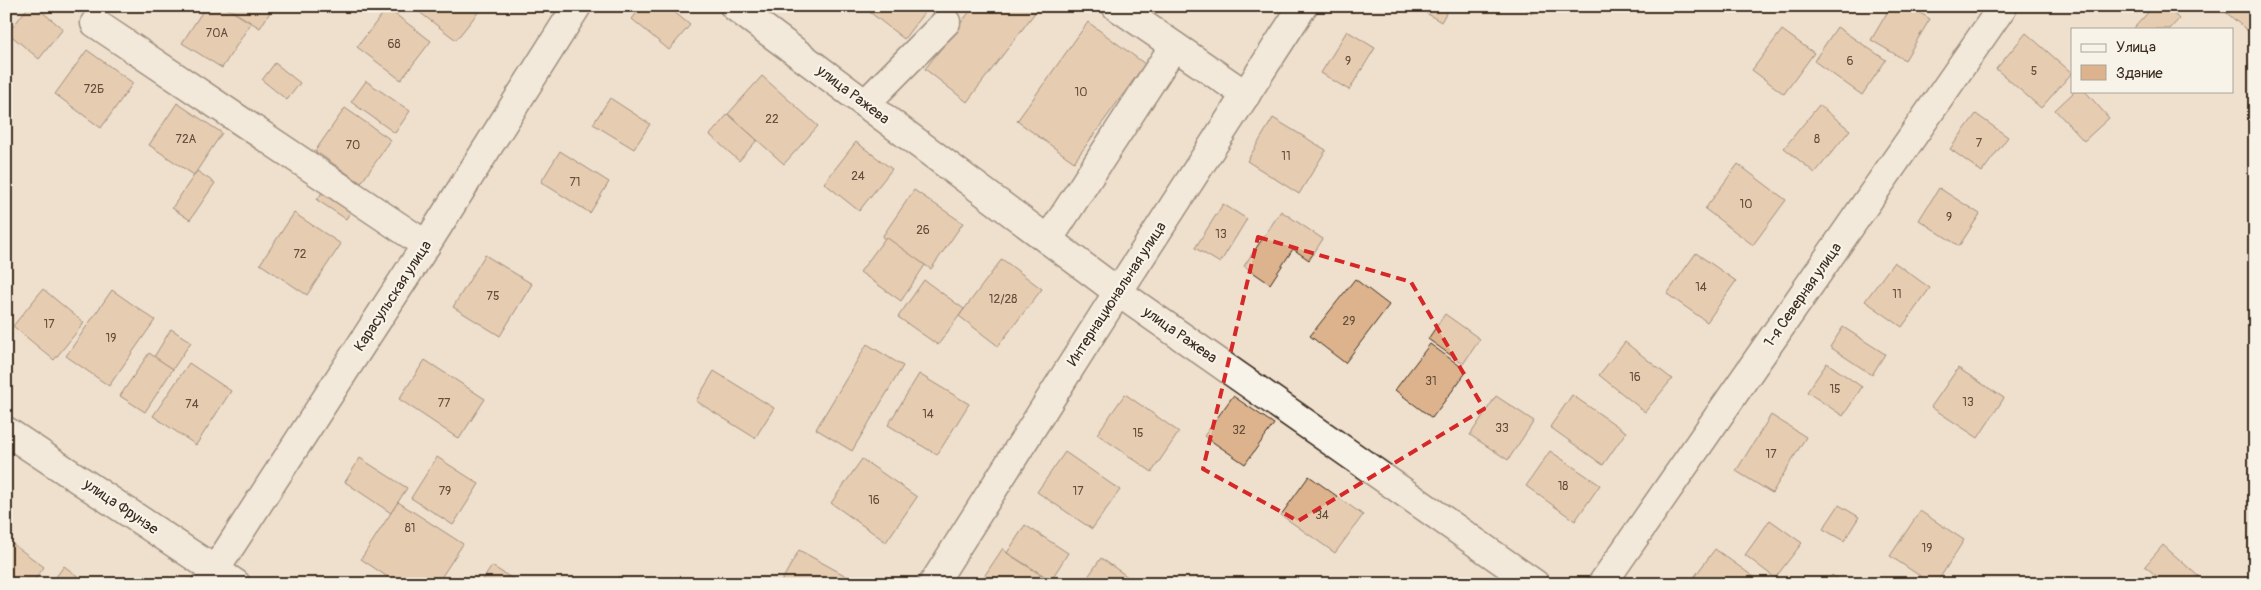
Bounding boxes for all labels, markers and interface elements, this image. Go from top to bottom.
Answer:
house number: 70А [206,26,228,41]
legend [2071,28,2234,92]
house number: 68 [387,37,401,52]
text: Улица [2116,38,2156,57]
house number: 9 [1345,54,1351,69]
house number: 6 [1847,54,1854,69]
street label: улица Ражева [812,61,893,129]
house number: 5 [2031,64,2037,79]
text: Здание [2116,64,2163,83]
house number: 72Б [84,82,104,97]
house number: 10 [1075,85,1087,100]
house number: 22 [765,112,779,127]
house number: 72А [176,132,197,147]
house number: 8 [1814,132,1820,147]
house number: 7 [1976,136,1983,151]
house number: 70 [346,138,360,153]
house number: 11 [1281,149,1291,164]
house number: 24 [851,169,865,184]
house number: 71 [569,175,581,190]
house number: 10 [1740,197,1752,212]
house number: 9 [1946,210,1952,225]
street label: Интернациональная улица [1063,218,1171,370]
house number: 26 [916,223,930,238]
house number: 13 [1215,227,1227,242]
street label: Карасульская улица [350,237,436,355]
street label: 1-я Северная улица [1760,239,1846,351]
house number: 72 [293,247,307,262]
house number: 14 [1695,280,1707,295]
house number: 11 [1892,287,1902,302]
house number: 75 [487,289,499,304]
house number: 12/28 [989,292,1017,307]
street label: улица Ражева [1138,302,1221,368]
house number: 29 [1343,314,1355,329]
house number: 17 [43,317,55,332]
house number: 19 [106,331,116,346]
house number: 16 [1629,370,1641,385]
house number: 31 [1425,374,1437,389]
house number: 15 [1829,382,1841,397]
house number: 13 [1962,395,1974,410]
house number: 77 [438,396,451,411]
house number: 74 [185,397,199,412]
house number: 14 [922,407,934,422]
house number: 33 [1495,421,1509,436]
house number: 32 [1232,423,1246,438]
house number: 15 [1132,426,1144,441]
house number: 17 [1765,447,1777,462]
street label: улица Фрунзе [79,474,163,539]
house number: 18 [1558,479,1568,494]
house number: 79 [439,484,451,499]
house number: 17 [1072,484,1084,499]
house number: 16 [868,493,880,508]
house number: 34 [1315,508,1329,523]
house number: 81 [405,521,415,536]
house number: 19 [1922,541,1932,556]

